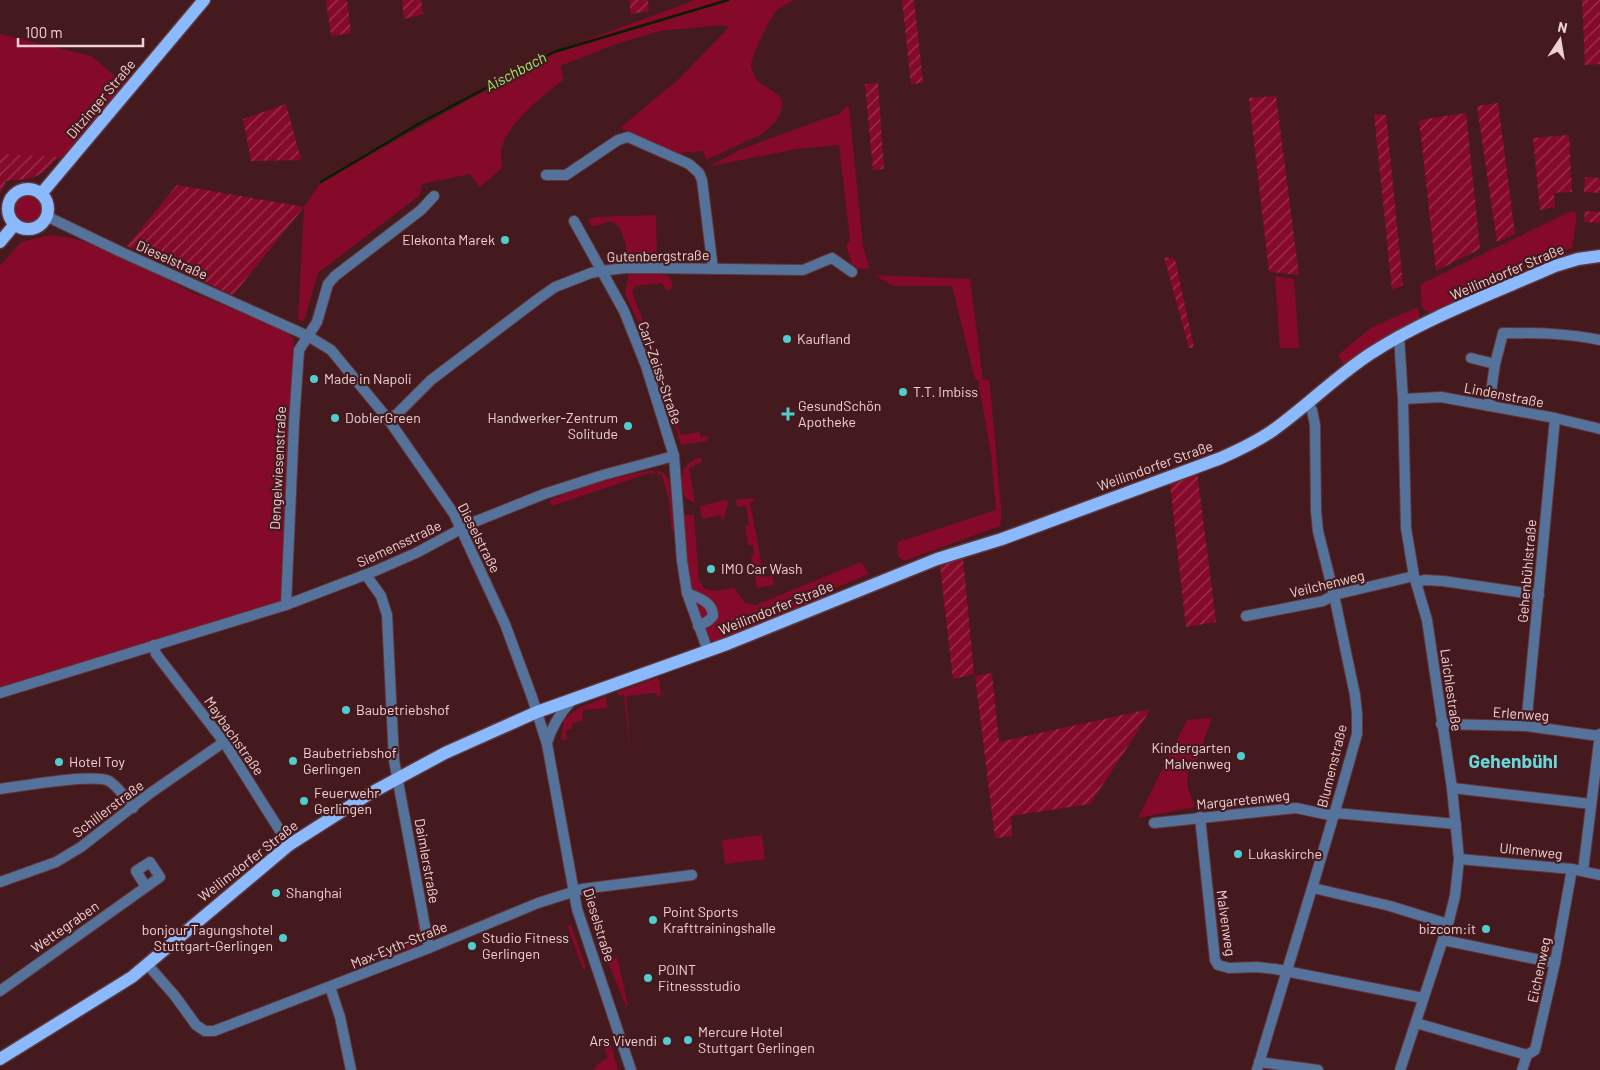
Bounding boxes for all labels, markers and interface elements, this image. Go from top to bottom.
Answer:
scale bar [18,15,142,47]
north arrow [1535,15,1585,65]
text: N [1556,18,1569,36]
text: 100 m [25,23,63,41]
water label: Aischbach [482,48,549,95]
street label: Ditzinger Straße [63,56,139,142]
place label: Elekonta Marek [402,231,495,248]
marker: Elekonta Marek [499,234,511,246]
street label: Dieselstraße [134,236,211,283]
street label: Weilimdorfer Straße [1447,240,1566,303]
street label: Gutenbergstraße [607,246,709,265]
street label: Carl-Zeiss-Straße [635,319,686,426]
place label: Kaufland [797,330,851,347]
marker: Kaufland [781,333,793,345]
place label: Made in Napoli [324,370,412,387]
marker: Made in Napoli [308,373,320,385]
street label: Lindenstraße [1463,378,1545,411]
place label: T.T. Imbiss [913,383,978,400]
marker: T.T. Imbiss [897,386,909,398]
place label: GesundSchön Apotheke [798,397,881,430]
street label: Dengelwiesenstraße [266,406,289,530]
marker: GesundSchön Apotheke [782,408,794,420]
place label: DoblerGreen [345,409,421,426]
place label: Handwerker-Zentrum Solitude [487,409,618,442]
marker: DoblerGreen [329,412,341,424]
marker: Handwerker-Zentrum Solitude [622,420,634,432]
street label: Weilimdorfer Straße [1095,437,1215,494]
street label: Dieselstraße [455,500,504,576]
street label: Siemensstraße [354,517,444,571]
street label: Gehenbühlstraße [1514,519,1539,623]
place label: IMO Car Wash [721,560,803,577]
marker: IMO Car Wash [705,563,717,575]
street label: Veilchenweg [1288,566,1366,601]
street label: Weilimdorfer Straße [716,577,836,638]
street label: Laichlestraße [1437,647,1466,732]
street label: Maybachstraße [201,693,268,778]
place label: Baubetriebshof [356,701,450,718]
street label: Erlenweg [1492,703,1550,724]
marker: Baubetriebshof [340,704,352,716]
street label: Blumenstraße [1313,722,1350,809]
place label: Kindergarten Malvenweg [1152,739,1231,772]
place label: Baubetriebshof Gerlingen [303,744,397,777]
district label: Gehenbühl [1468,749,1558,772]
marker: Kindergarten Malvenweg [1235,750,1247,762]
place label: Hotel Toy [69,753,125,770]
marker: Baubetriebshof Gerlingen [287,755,299,767]
marker: Hotel Toy [53,756,65,768]
street label: Schillerstraße [69,776,147,841]
place label: Feuerwehr Gerlingen [314,784,379,817]
street label: Margaretenweg [1195,786,1290,813]
marker: Feuerwehr Gerlingen [298,795,310,807]
street label: Weilimdorfer Straße [194,816,301,905]
street label: Daimlerstraße [412,817,443,905]
street label: Ulmenweg [1499,839,1564,862]
place label: Lukaskirche [1248,845,1322,862]
marker: Lukaskirche [1232,848,1244,860]
place label: Shanghai [286,884,342,901]
street label: Dieselstraße [580,886,619,964]
marker: Shanghai [270,887,282,899]
street label: Malvenweg [1213,889,1240,957]
street label: Wettegraben [28,897,102,956]
place label: Point Sports Krafttrainingshalle [663,903,776,936]
marker: Point Sports Krafttrainingshalle [647,914,659,926]
street label: Max-Eyth-Straße [348,917,450,972]
place label: bizcom:it [1419,920,1476,937]
place label: bonjour Tagungshotel Stuttgart-Gerlingen [142,921,273,954]
marker: bizcom:it [1480,923,1492,935]
place label: Studio Fitness Gerlingen [482,929,569,962]
marker: bonjour Tagungshotel Stuttgart-Gerlingen [277,932,289,944]
street label: Eichenweg [1523,936,1554,1004]
marker: Studio Fitness Gerlingen [466,940,478,952]
place label: POINT Fitnessstudio [658,961,741,994]
marker: POINT Fitnessstudio [642,972,654,984]
place label: Mercure Hotel Stuttgart Gerlingen [698,1023,815,1056]
place label: Ars Vivendi [590,1032,657,1049]
marker: Mercure Hotel Stuttgart Gerlingen [682,1034,694,1046]
marker: Ars Vivendi [661,1035,673,1047]

